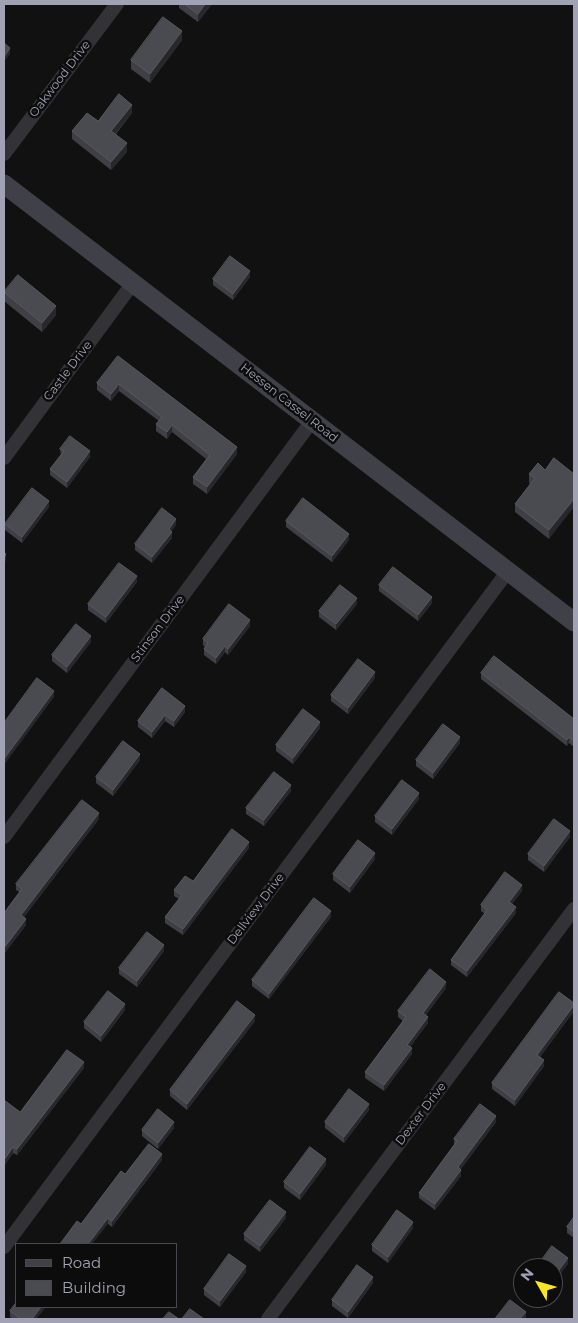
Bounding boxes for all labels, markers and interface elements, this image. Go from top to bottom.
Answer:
street label: Oakwood Drive [27,38,93,120]
street label: Castle Drive [41,338,95,404]
street label: Hessen Cassel Road [238,361,340,445]
street label: Stinson Drive [128,593,188,665]
street label: Dellview Drive [224,870,288,948]
street label: Dexter Drive [393,1080,449,1148]
legend [15,1243,178,1308]
text: Road [62,1253,101,1272]
north arrow [513,1258,563,1308]
text: N [516,1264,538,1284]
text: Building [62,1278,126,1297]

